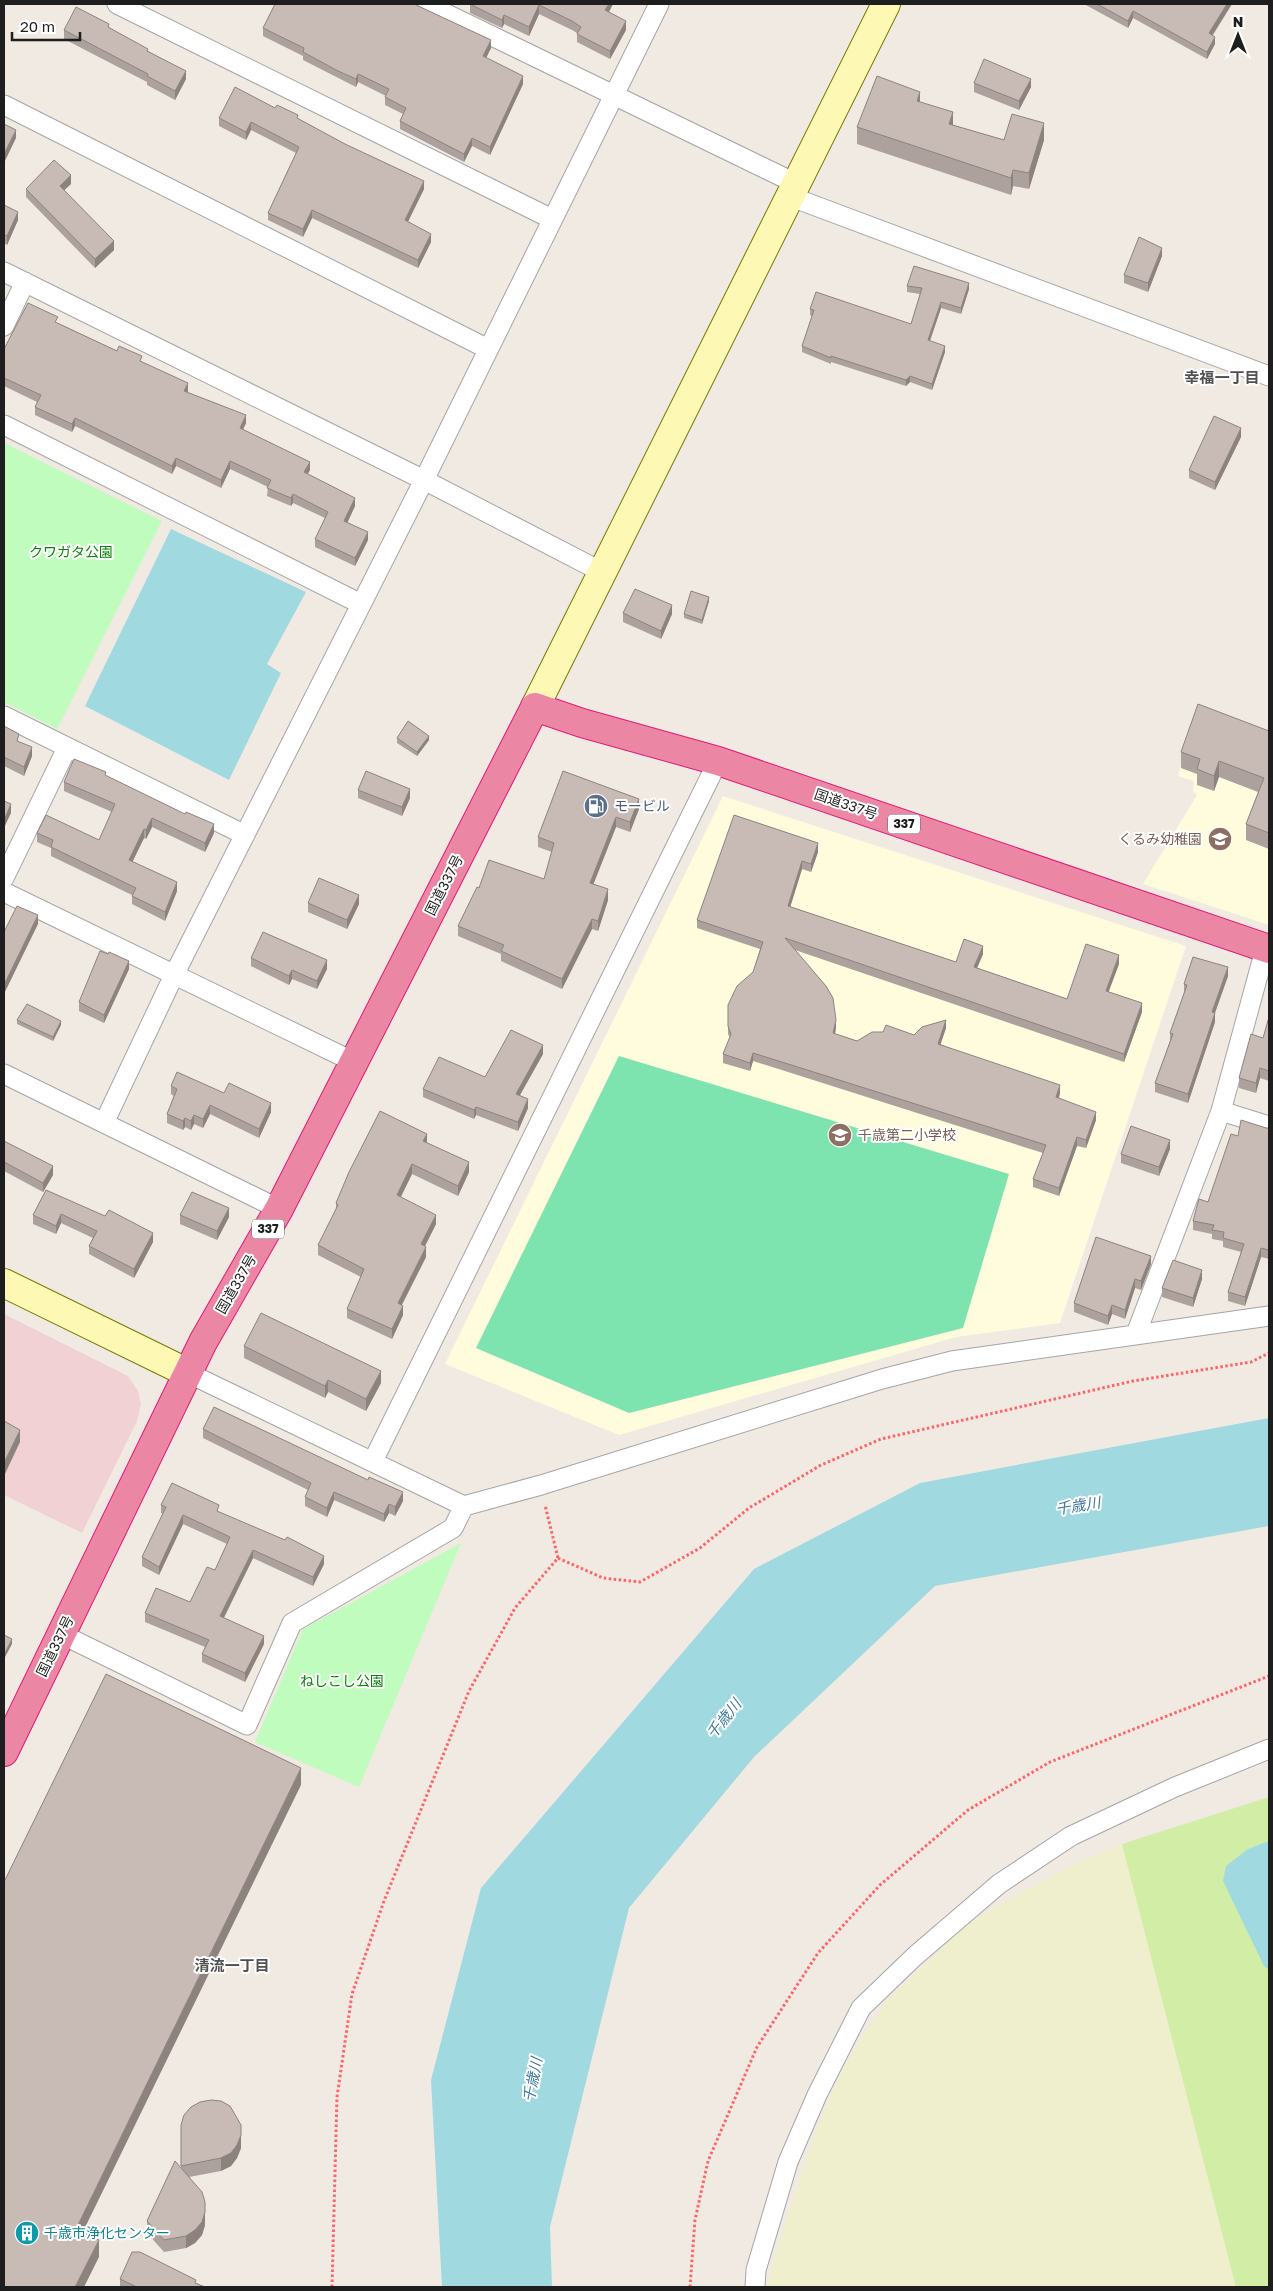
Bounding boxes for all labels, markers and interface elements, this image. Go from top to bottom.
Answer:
scale bar [12,10,80,42]
north arrow [1213,10,1263,60]
text: N [1233,13,1243,30]
text: 20 m [20,17,55,35]
district label: 幸福一丁目 [1184,368,1260,386]
park label: クワガタ公園 [29,543,113,560]
street label: 国道337号 [812,785,880,822]
fuel station icon: モービル [583,793,609,819]
place label: モービル [614,797,670,814]
road number: 337 [888,814,920,834]
school or university icon: くるみ幼稚園 [1207,826,1233,852]
place label: くるみ幼稚園 [1118,830,1202,847]
street label: 国道337号 [421,852,466,918]
school or university icon: 千歳第二小学校 [827,1122,853,1148]
place label: 千歳第二小学校 [858,1126,956,1143]
road number: 337 [252,1220,284,1238]
street label: 国道337号 [212,1251,259,1316]
water label: 千歳川 [1054,1492,1103,1517]
street label: 国道337号 [32,1612,77,1679]
park label: ねしこし公園 [300,1672,384,1689]
water label: 千歳川 [702,1694,746,1742]
district label: 清流一丁目 [194,1956,270,1974]
water label: 千歳川 [519,2054,546,2104]
building icon: 千歳市浄化センター [14,2220,40,2246]
place label: 千歳市浄化センター [44,2224,170,2241]

